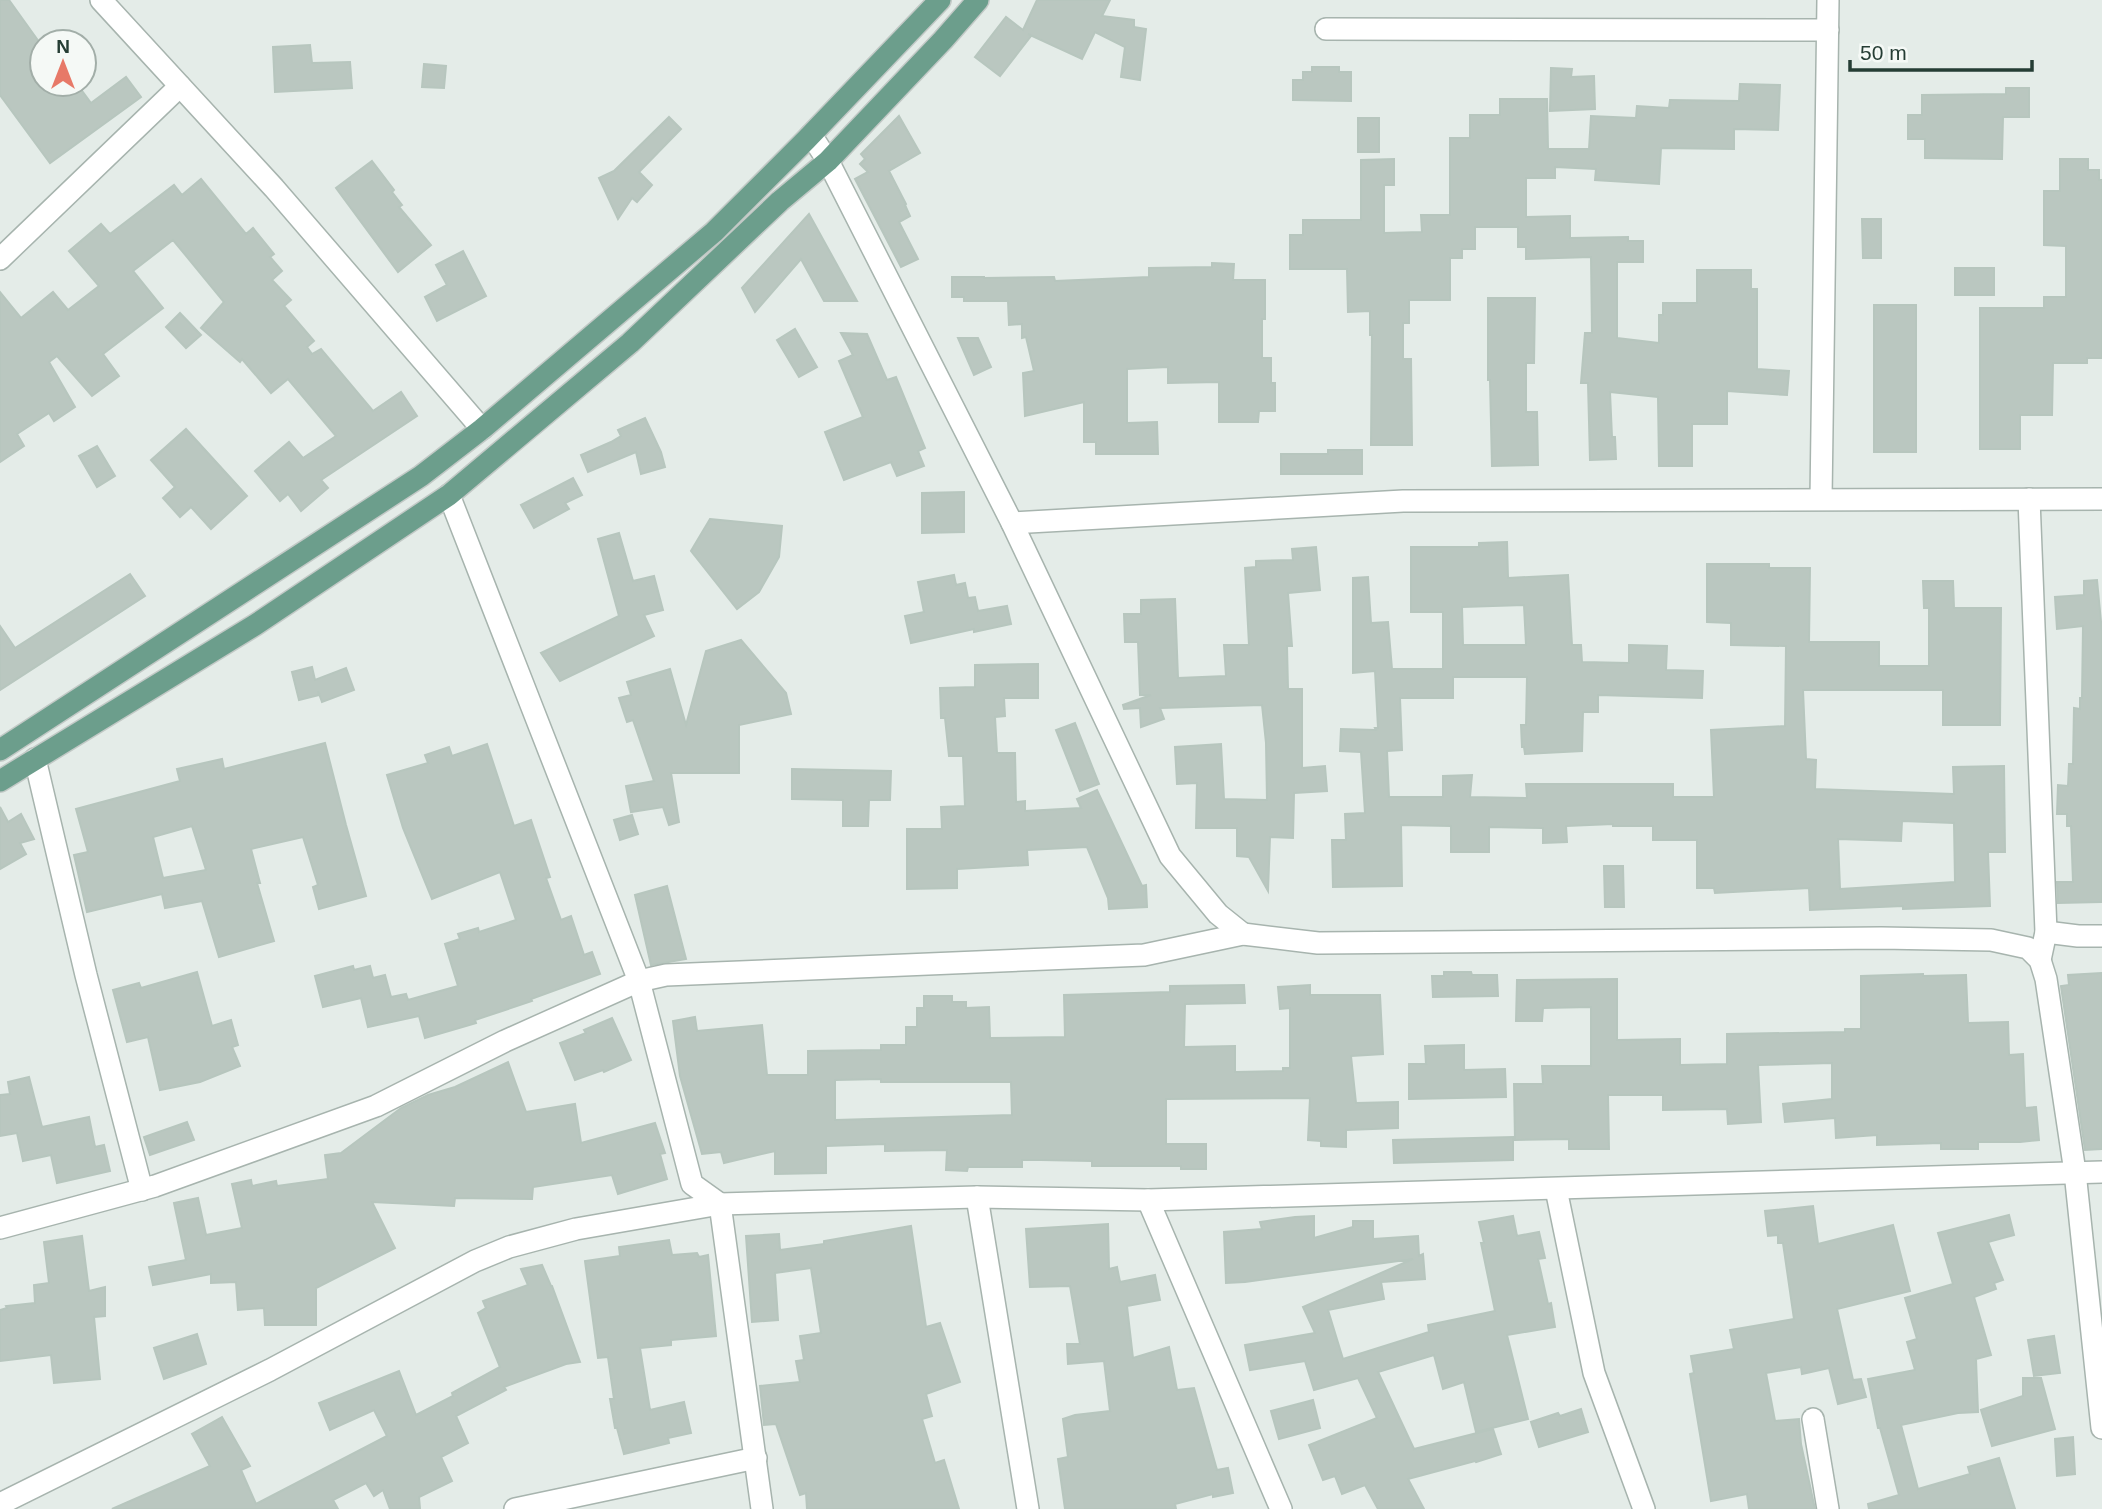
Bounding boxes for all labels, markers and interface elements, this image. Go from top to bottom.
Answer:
north arrow [28,28,98,98]
scale bar [1850,28,2032,72]
text: N [56,36,70,57]
text: 50 m [1860,41,1907,64]

